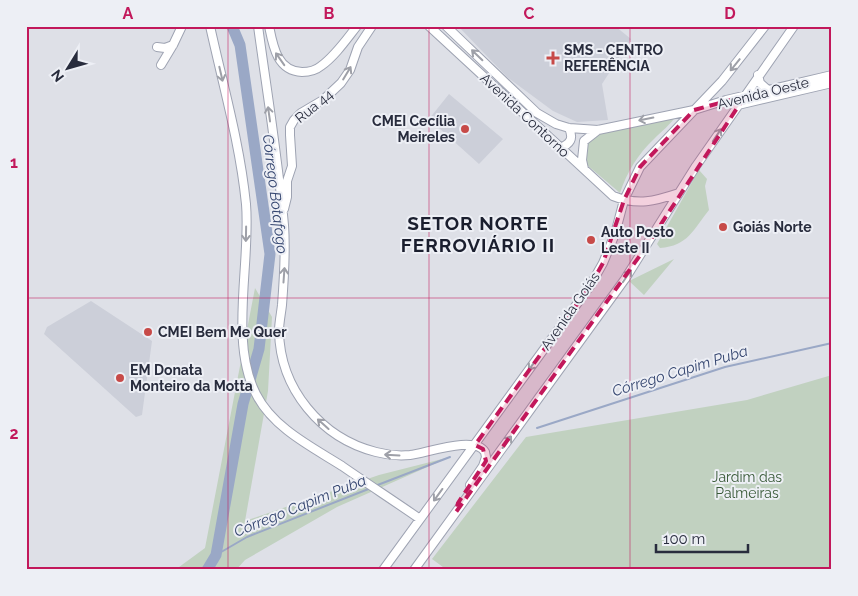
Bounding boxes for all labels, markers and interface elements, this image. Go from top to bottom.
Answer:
text: A [123,4,134,23]
text: B [324,4,335,23]
text: C [524,4,535,23]
text: D [724,4,736,23]
north arrow [42,42,92,92]
place label: SMS - CENTRO REFERÊNCIA [564,42,663,74]
one-way arrow [470,49,483,61]
marker: SMS - CENTRO REFERÊNCIA [546,51,560,65]
one-way arrow [275,52,285,66]
one-way arrow [730,58,741,71]
one-way arrow [217,65,226,81]
text: N [48,67,67,85]
one-way arrow [343,67,353,81]
street label: Avenida Contorno [477,70,573,160]
street label: Avenida Oeste [716,74,810,112]
street label: Rua 44 [292,86,336,126]
one-way arrow [264,106,274,122]
place label: CMEI Cecília Meireles [372,113,455,145]
one-way arrow [639,115,655,125]
marker: CMEI Cecília Meireles [459,123,471,135]
one-way arrow [712,128,722,142]
water label: Córrego Botafogo [259,133,291,255]
text: 1 [10,153,18,172]
district label: SETOR NORTE FERROVIÁRIO II [401,212,555,256]
place label: Goiás Norte [733,219,812,235]
marker: Goiás Norte [717,221,729,233]
place label: Auto Posto Leste II [601,224,674,256]
one-way arrow [241,226,250,242]
marker: Auto Posto Leste II [585,234,597,246]
one-way arrow [279,267,288,283]
street label: Avenida Goiás [537,269,603,353]
one-way arrow [622,269,632,283]
place label: CMEI Bem Me Quer [158,324,287,340]
marker: CMEI Bem Me Quer [142,326,154,338]
water label: Córrego Capim Puba [610,342,750,400]
one-way arrow [528,357,538,371]
place label: EM Donata Monteiro da Motta [130,362,253,394]
marker: EM Donata Monteiro da Motta [114,372,126,384]
one-way arrow [316,419,329,430]
text: 2 [9,424,19,443]
one-way arrow [502,435,512,449]
one-way arrow [384,450,400,459]
park label: Jardim das Palmeiras [712,469,782,501]
water label: Córrego Capim Puba [231,471,369,541]
one-way arrow [433,488,443,502]
scale bar [656,521,748,553]
text: 100 m [663,530,705,548]

